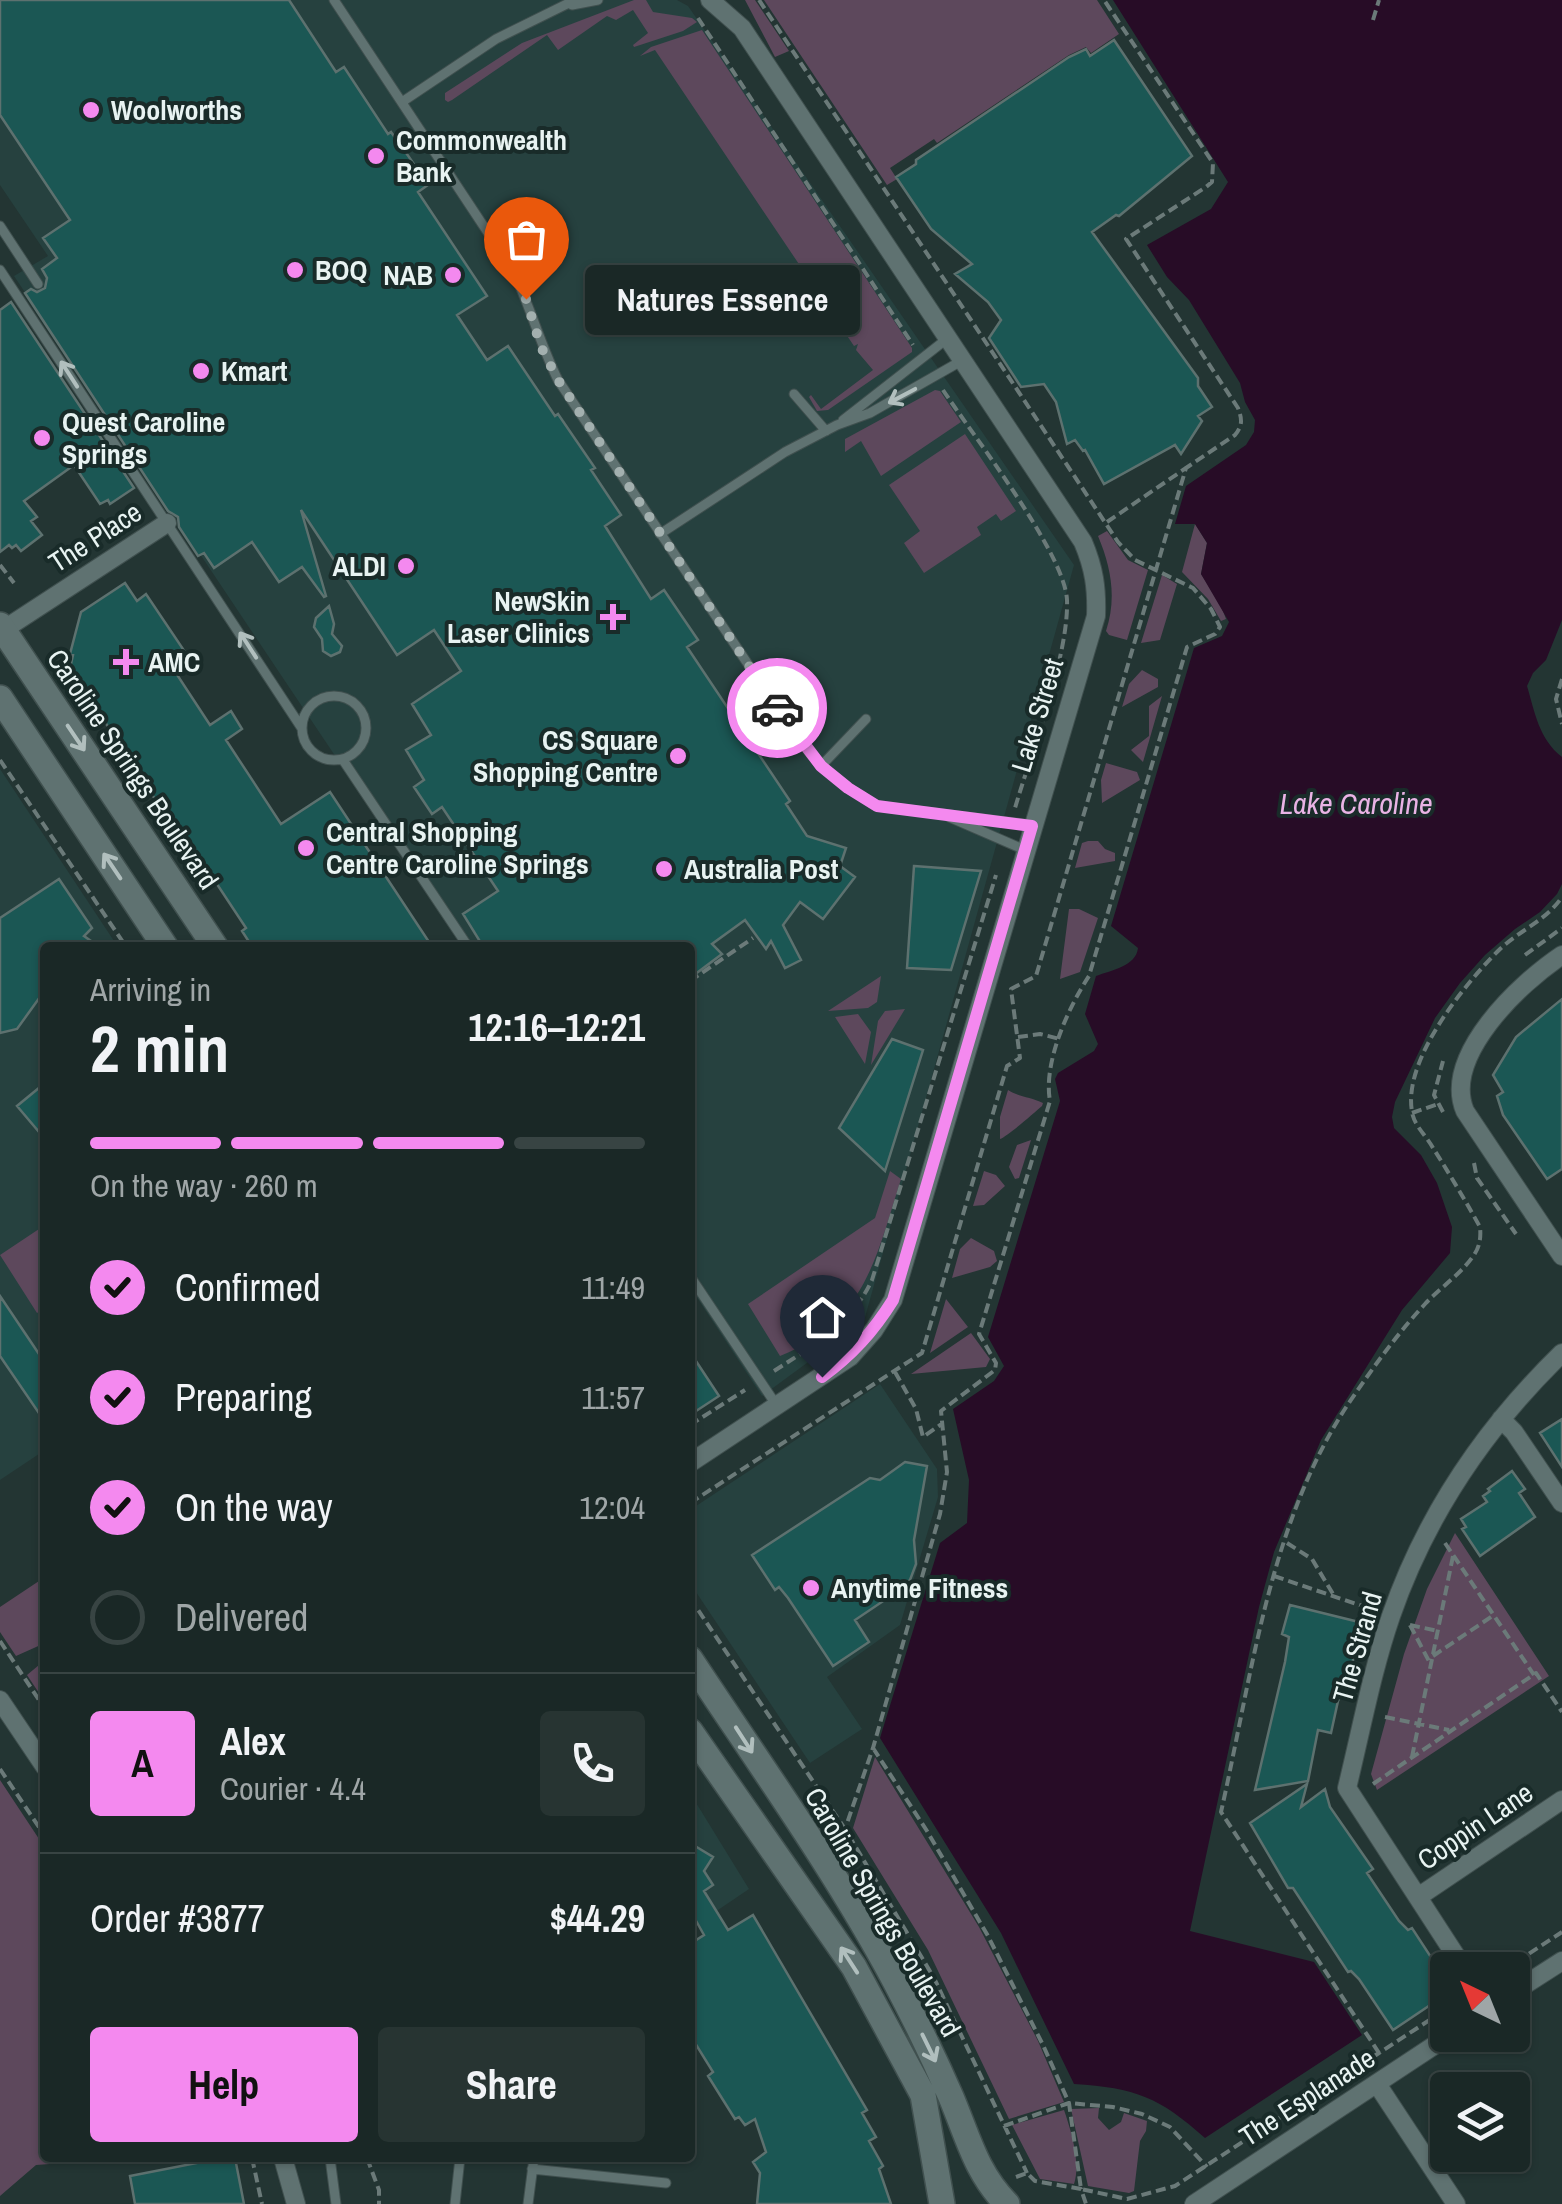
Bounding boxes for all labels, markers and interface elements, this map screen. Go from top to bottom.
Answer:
place label: Woolworths [111,91,242,129]
marker: Woolworths [80,99,102,121]
place label: Commonwealth Bank [396,121,567,191]
marker: Commonwealth Bank [365,145,387,167]
pin [484,197,569,300]
icon: bag [499,212,554,267]
place label: BOQ [315,251,367,289]
place label: NAB [383,256,433,294]
marker: BOQ [284,259,306,281]
marker: NAB [442,264,464,286]
callout: Natures Essence [586,264,861,334]
text: Natures Essence [617,278,828,321]
place label: Kmart [221,352,288,390]
one-way arrow [58,360,79,389]
marker: Kmart [190,360,212,382]
one-way arrow [887,387,917,407]
place label: Quest Caroline Springs [62,403,225,473]
marker: Quest Caroline Springs [31,427,53,449]
street label: The Place [41,493,149,581]
place label: ALDI [332,547,386,585]
marker: ALDI [395,555,417,577]
place label: NewSkin Laser Clinics [447,582,590,652]
marker: NewSkin Laser Clinics [600,604,626,630]
one-way arrow [237,632,258,660]
street label: Caroline Springs Boulevard [38,641,228,897]
place label: AMC [148,643,200,681]
marker: AMC [113,649,139,675]
street label: Lake Street [1002,653,1072,777]
courier [727,658,827,758]
icon: car [750,681,805,736]
place label: CS Square Shopping Centre [473,721,658,791]
one-way arrow [66,724,87,752]
marker: CS Square Shopping Centre [667,745,689,767]
water label: Lake Caroline [1279,783,1433,823]
place label: Central Shopping Centre Caroline Springs [326,813,589,883]
marker: Central Shopping Centre Caroline Springs [295,837,317,859]
place label: Australia Post [684,850,839,888]
one-way arrow [102,853,123,881]
marker: Australia Post [653,858,675,880]
text: Arriving in [90,968,211,1011]
text: 12:16–12:21 [468,1002,645,1053]
text: 2 min [90,1005,229,1092]
text: On the way · 260 m [90,1164,318,1207]
icon: check [90,1260,145,1315]
text: Confirmed [175,1262,320,1313]
text: 11:49 [581,1266,645,1309]
pin [780,1275,865,1378]
icon: home [795,1290,850,1345]
icon: check [90,1370,145,1425]
text: Preparing [175,1372,312,1423]
text: 11:57 [581,1376,645,1419]
icon: check [90,1480,145,1535]
text: On the way [175,1482,333,1533]
text: 12:04 [579,1486,645,1529]
place label: Anytime Fitness [831,1569,1008,1607]
marker: Anytime Fitness [800,1577,822,1599]
street label: The Strand [1323,1587,1391,1707]
text: Delivered [175,1592,308,1643]
button: phone [540,1711,645,1816]
text: Alex [220,1716,286,1767]
one-way arrow [733,1726,754,1754]
text: A [131,1738,154,1789]
text: Courier · 4.4 [220,1767,366,1810]
street label: Coppin Lane [1410,1773,1540,1879]
street label: Caroline Springs Boulevard [796,1780,970,2044]
text: Order #3877 [90,1893,265,1944]
text: $44.29 [550,1893,645,1944]
one-way arrow [838,1947,859,1975]
north arrow [1430,1952,1530,2052]
map controls [1430,1952,1530,2172]
button: Help [90,2027,358,2142]
button: Share [378,2027,645,2142]
one-way arrow [920,2033,939,2063]
street label: The Esplanade [1232,2039,1382,2155]
button: layers [1430,2072,1530,2172]

